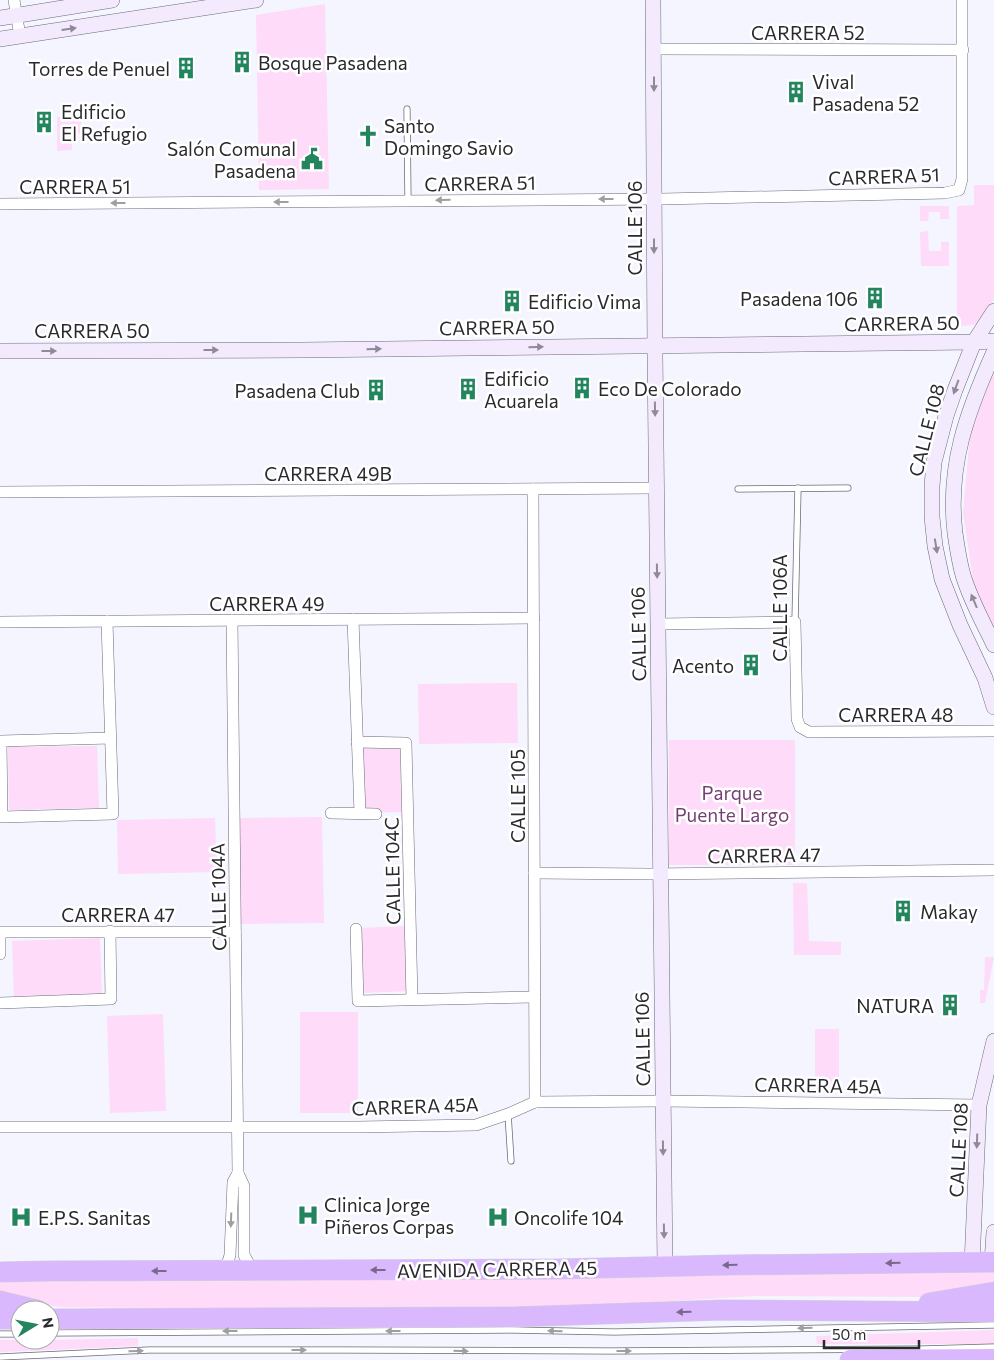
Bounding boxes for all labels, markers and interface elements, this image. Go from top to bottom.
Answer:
street label: CARRERA 52 [751,21,865,44]
one-way arrow [61,25,77,33]
building icon: Bosque Pasadena [229,49,255,75]
place label: Bosque Pasadena [258,51,408,74]
building icon: Torres de Penuel [173,55,199,81]
place label: Torres de Penuel [28,57,170,80]
place label: Vival Pasadena 52 [812,70,919,115]
one-way arrow [650,76,658,92]
building icon: Vival Pasadena 52 [783,79,809,105]
place label: Edificio El Refugio [61,100,147,145]
building icon: Edificio El Refugio [31,109,57,135]
place label: Santo Domingo Savio [384,114,514,159]
church icon: Santo Domingo Savio [355,123,381,149]
place label: Salón Comunal Pasadena [167,137,296,182]
public building icon: Salón Comunal Pasadena [299,146,325,172]
street label: CARRERA 51 [828,163,940,189]
street label: CARRERA 51 [424,171,536,195]
street label: CARRERA 51 [19,175,131,198]
street label: CALLE 106 [623,181,646,275]
one-way arrow [597,195,613,203]
one-way arrow [435,197,451,205]
one-way arrow [272,198,288,206]
one-way arrow [110,199,126,207]
one-way arrow [650,238,658,254]
building icon: Pasadena 106 [862,285,888,311]
place label: Pasadena 106 [740,287,858,310]
building icon: Edificio Vima [499,288,525,314]
place label: Edificio Vima [528,290,641,313]
street label: CARRERA 50 [844,310,960,336]
street label: CARRERA 50 [439,314,555,340]
street label: CARRERA 50 [34,319,150,342]
one-way arrow [528,343,544,351]
one-way arrow [366,345,382,353]
one-way arrow [41,346,57,354]
one-way arrow [203,346,219,354]
place label: Edificio Acuarela [484,367,559,412]
building icon: Eco De Colorado [569,375,595,401]
building icon: Edificio Acuarela [455,376,481,402]
building icon: Pasadena Club [363,377,389,403]
place label: Eco De Colorado [598,377,742,400]
place label: Pasadena Club [234,379,360,402]
one-way arrow [952,380,960,395]
street label: CALLE 108 [903,381,949,479]
one-way arrow [652,401,660,417]
street label: CARRERA 49B [264,462,392,485]
one-way arrow [932,539,940,555]
street label: CALLE 106A [768,554,791,662]
one-way arrow [653,563,661,579]
street label: CALLE 106 [626,586,650,682]
street label: CARRERA 49 [209,592,325,615]
one-way arrow [969,594,977,608]
building icon: Acento [738,652,764,678]
place label: Acento [672,654,734,677]
street label: CARRERA 48 [838,703,954,726]
street label: CALLE 105 [506,749,529,843]
park label: Parque Puente Largo [675,781,789,826]
street label: CALLE 104C [380,817,404,925]
street label: CALLE 104A [206,843,230,951]
street label: CARRERA 47 [707,843,821,867]
building icon: Makay [890,898,916,924]
place label: Makay [920,900,978,923]
street label: CARRERA 47 [61,903,175,926]
street label: CALLE 106 [630,991,654,1087]
building icon: NATURA [937,992,963,1018]
place label: NATURA [856,994,934,1017]
street label: CARRERA 45A [754,1072,882,1098]
street label: CARRERA 45A [351,1092,479,1120]
street label: CALLE 108 [944,1102,972,1198]
one-way arrow [973,1133,981,1149]
one-way arrow [659,1140,667,1156]
place label: Clinica Jorge Piñeros Corpas [324,1193,454,1238]
hospital icon: Clinica Jorge Piñeros Corpas [295,1202,321,1228]
hospital icon: E.P.S. Sanitas [8,1204,34,1230]
hospital icon: Oncolife 104 [485,1204,511,1230]
place label: E.P.S. Sanitas [38,1206,151,1229]
place label: Oncolife 104 [514,1206,624,1229]
one-way arrow [227,1213,235,1229]
one-way arrow [660,1223,668,1239]
street label: AVENIDA CARRERA 45 [397,1256,597,1282]
one-way arrow [885,1259,901,1267]
one-way arrow [722,1261,738,1269]
one-way arrow [370,1266,386,1274]
one-way arrow [151,1267,167,1275]
north arrow [10,1300,60,1350]
one-way arrow [676,1308,692,1316]
text: N [39,1316,58,1329]
scale bar [824,1318,919,1350]
one-way arrow [797,1324,813,1332]
text: 50 m [832,1325,866,1343]
one-way arrow [222,1327,238,1335]
one-way arrow [385,1327,401,1335]
one-way arrow [547,1327,563,1335]
one-way arrow [291,1346,307,1354]
one-way arrow [128,1347,144,1355]
one-way arrow [453,1347,469,1355]
one-way arrow [616,1347,632,1355]

